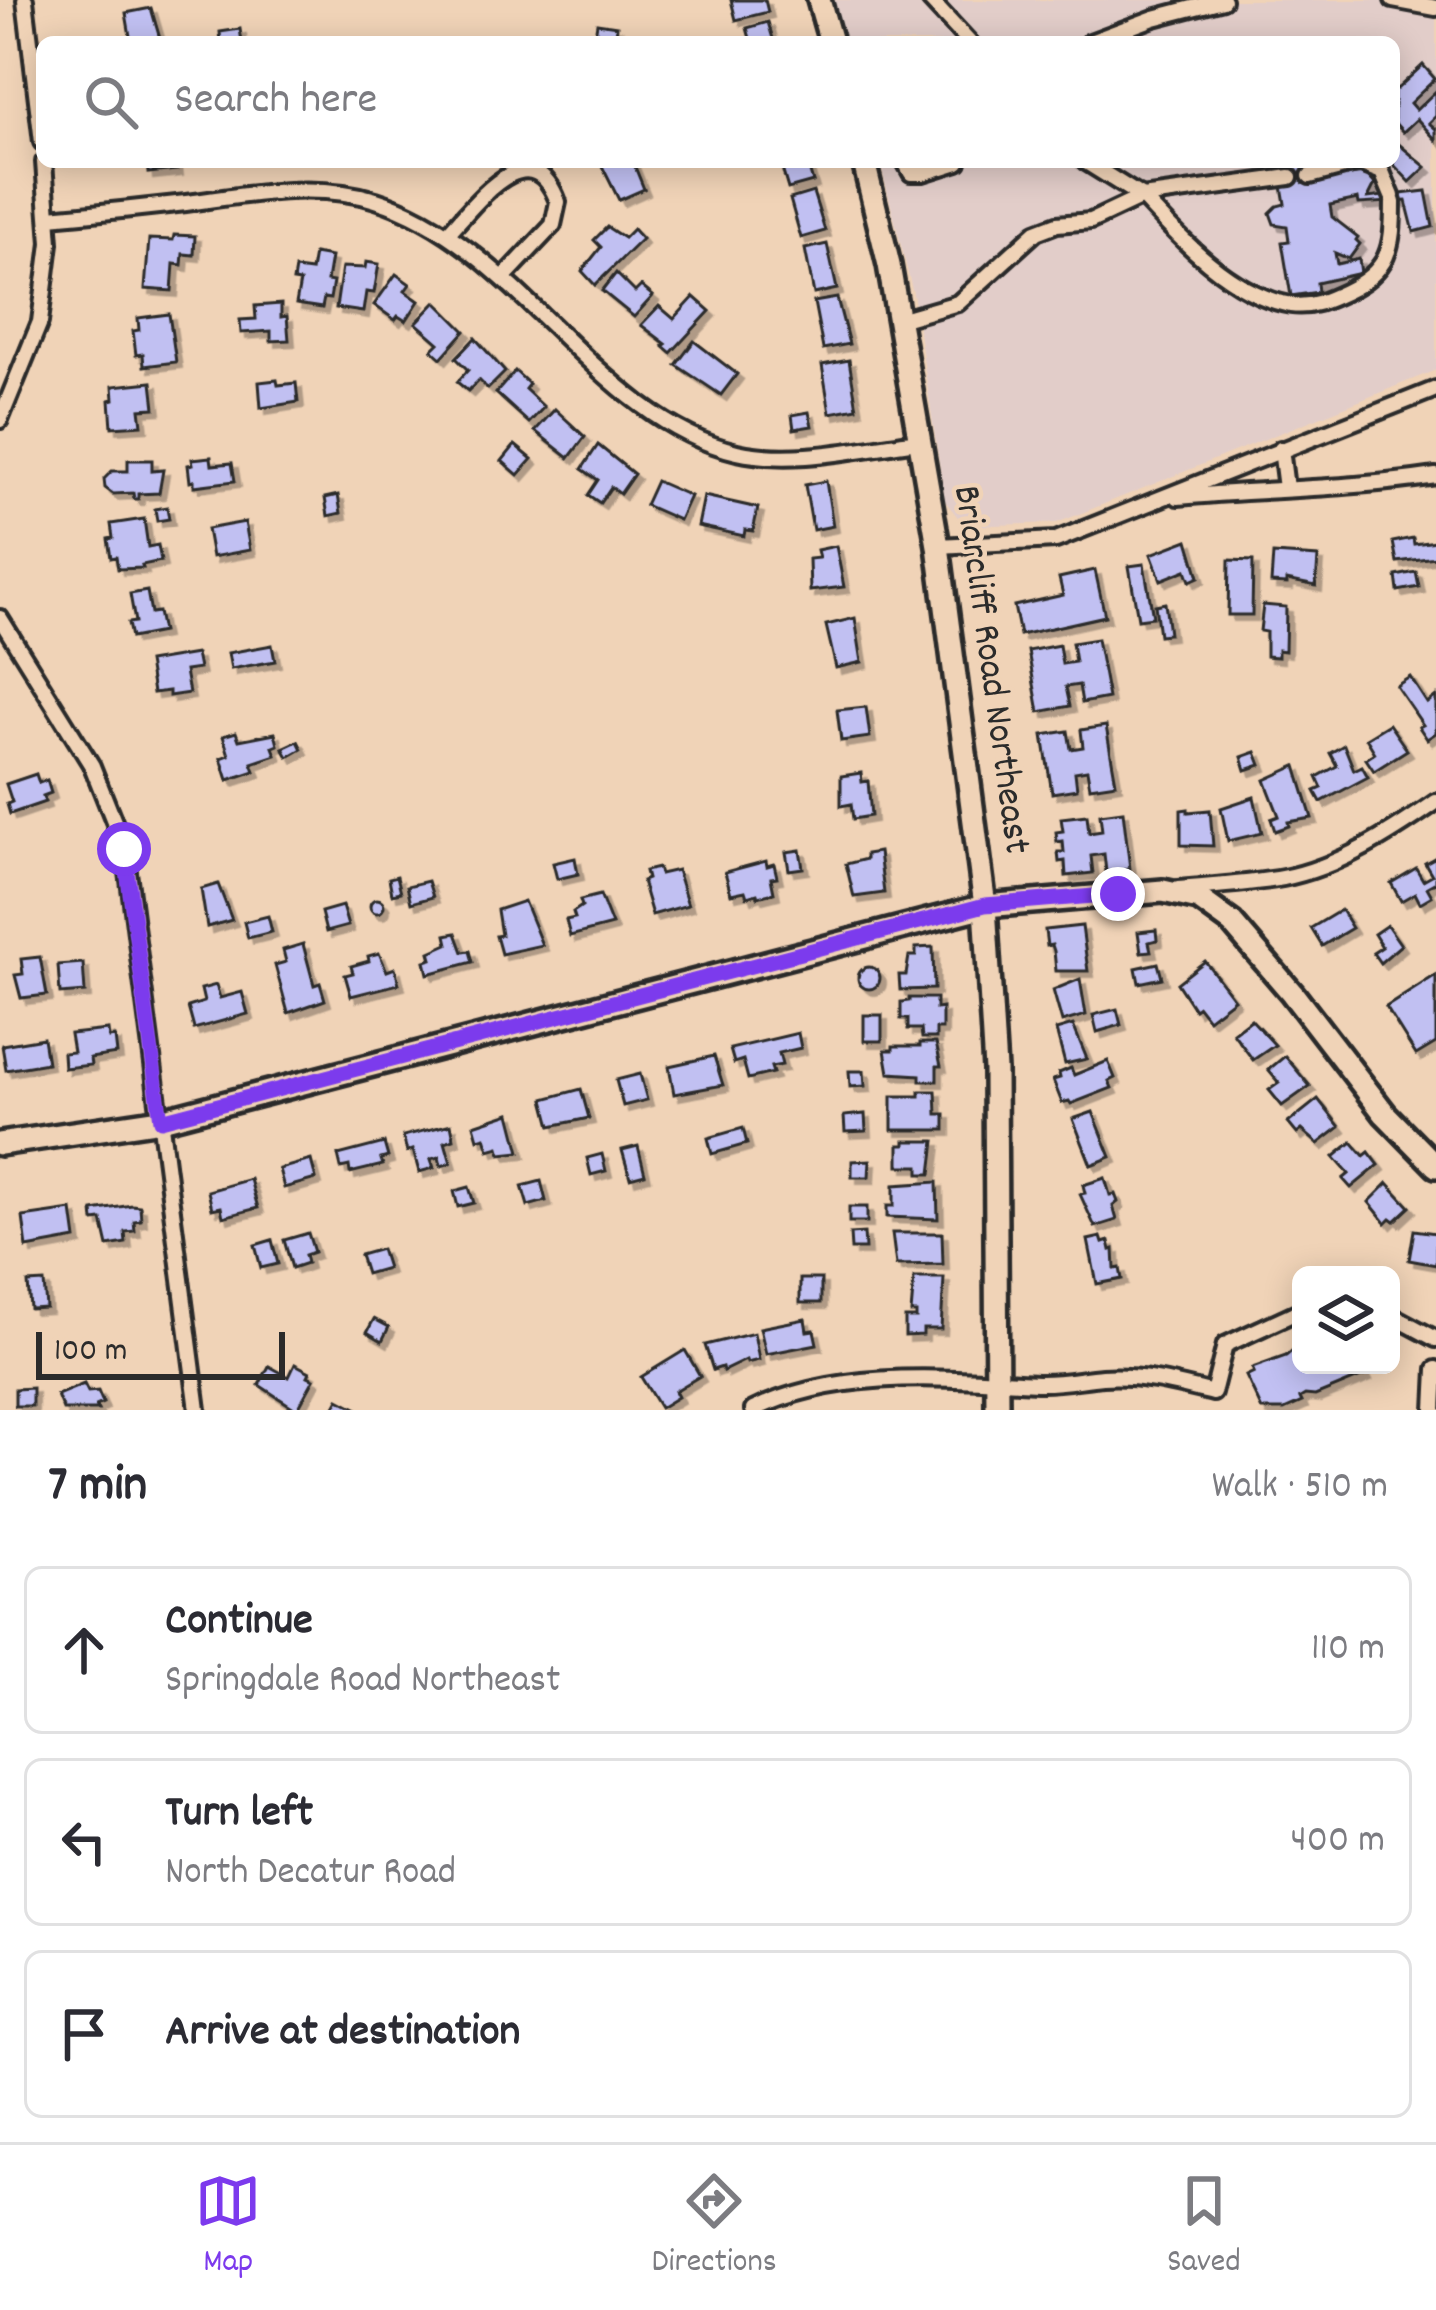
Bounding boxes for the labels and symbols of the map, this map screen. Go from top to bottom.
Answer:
street label: Briarcliff Road Northeast [936,482,1042,858]
route start [97,822,151,876]
route end [1091,867,1145,921]
scale bar [36,1326,285,1379]

